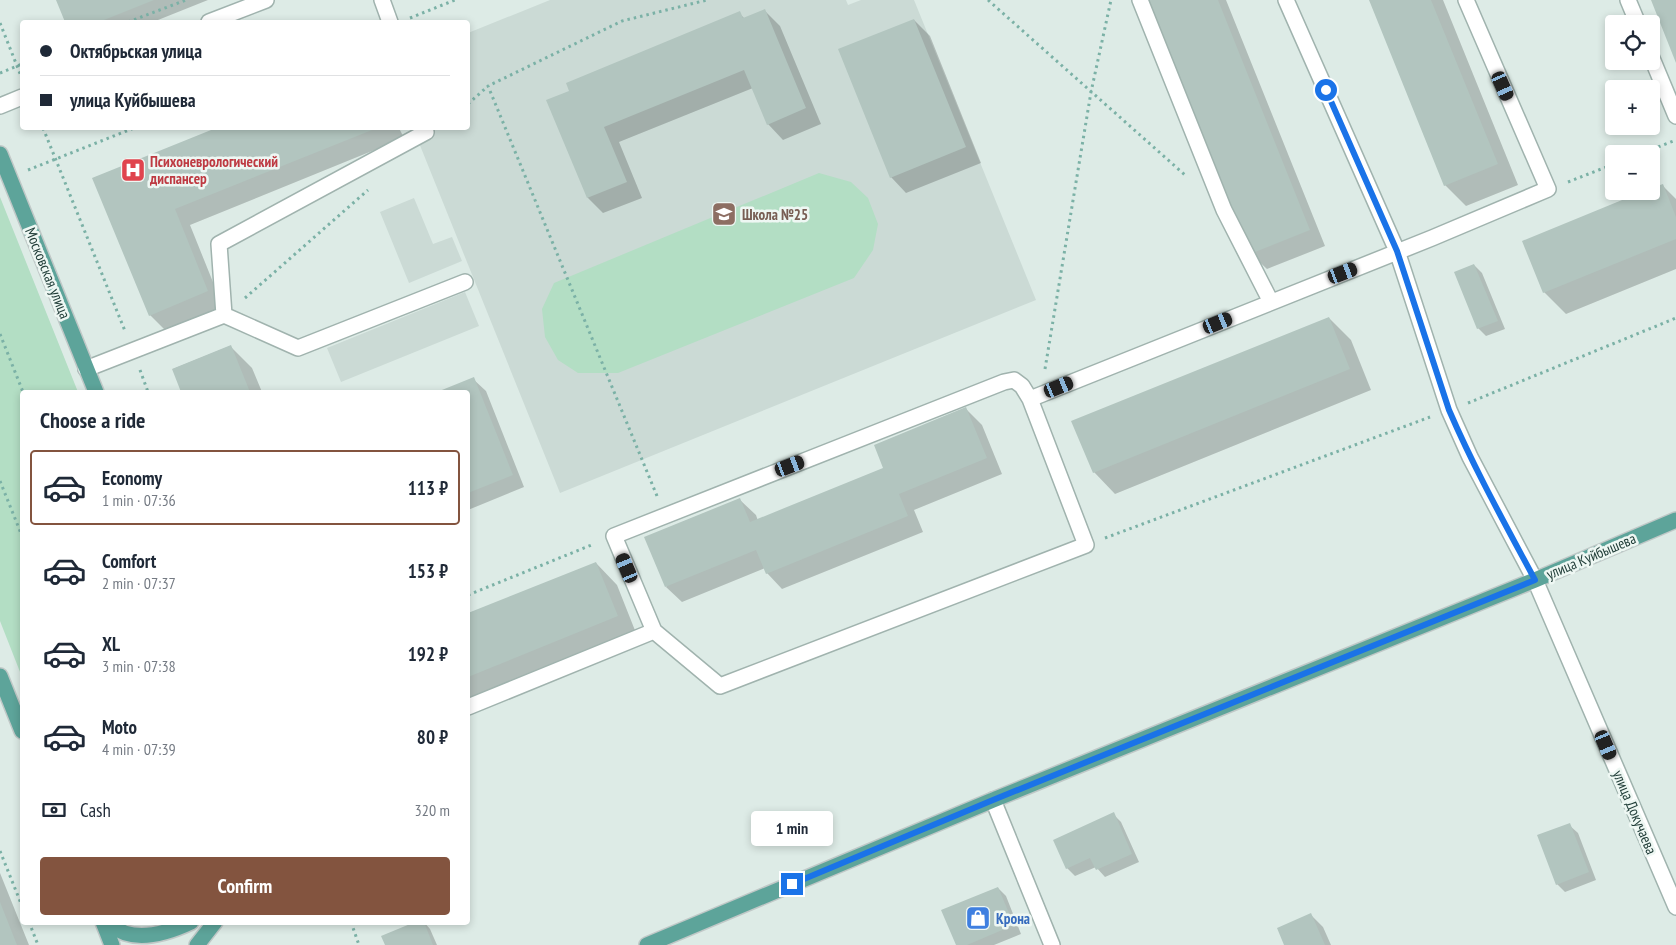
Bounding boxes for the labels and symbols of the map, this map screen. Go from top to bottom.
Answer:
car [1490,69,1515,103]
route start [1315,79,1337,101]
place label: Психоневрологический диспансер [149,152,278,188]
hospital icon: Психоневрологический диспансер [120,157,146,183]
school or university icon: Школа №25 [711,201,737,227]
place label: Школа №25 [742,205,808,224]
street label: Московская улица [21,225,75,321]
car [1326,261,1359,285]
car [1201,310,1234,336]
car [1042,374,1075,400]
car [773,454,806,478]
street label: улица Куйбышева [1543,529,1639,583]
car [614,551,639,585]
car [1593,728,1618,762]
street label: улица Докучаева [1609,767,1661,857]
callout: 1 min [751,812,833,846]
route end [781,873,803,895]
shop icon: Крона [965,905,991,931]
place label: Крона [996,909,1030,928]

